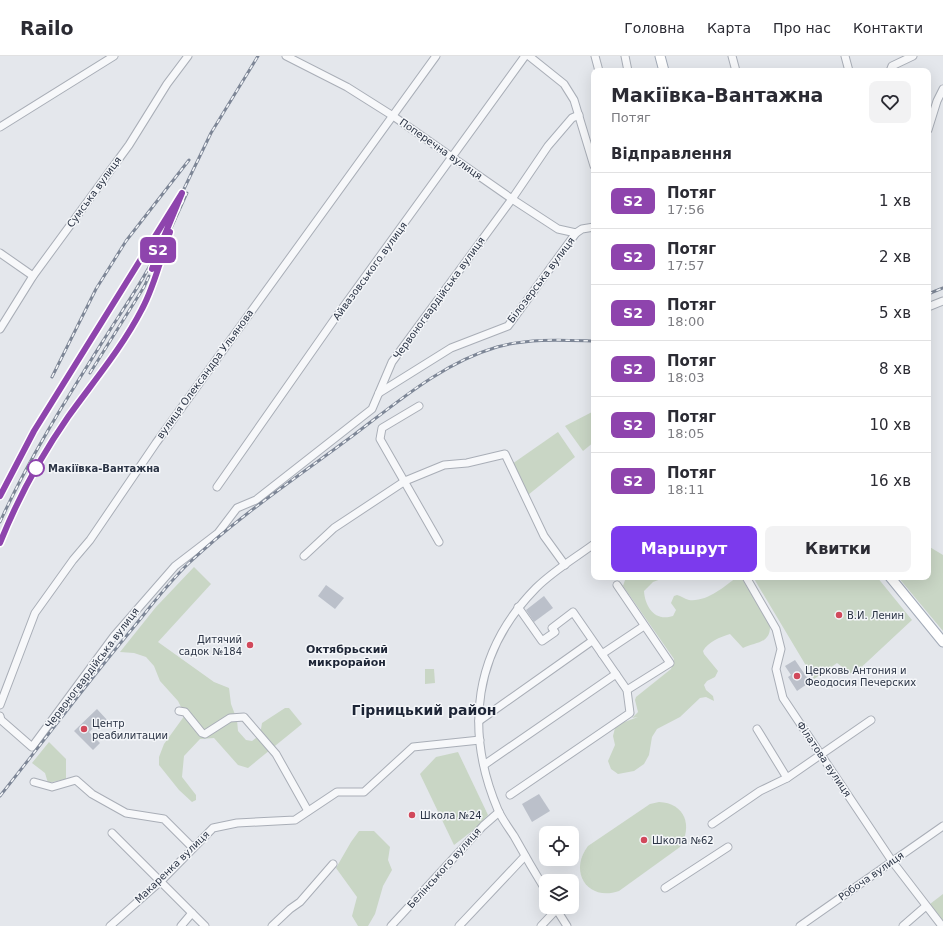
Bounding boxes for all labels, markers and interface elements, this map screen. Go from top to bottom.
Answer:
text: Railo [20,17,74,39]
text: Головна [624,20,685,36]
text: Карта [707,20,751,36]
text: Про нас [773,20,831,36]
text: Контакти [853,20,923,36]
button: heart [869,81,911,123]
text: Макіївка-Вантажна [611,84,823,106]
text: Потяг [611,110,651,125]
street label: Поперечна вулиця [398,116,484,182]
text: Відправлення [611,145,732,163]
street label: Сумська вулиця [65,154,123,230]
text: Потяг [667,184,716,202]
text: 1 хв [879,192,911,210]
text: S2 [623,193,643,209]
text: 17:56 [667,202,704,217]
street label: Айвазовського вулиця [331,220,409,322]
street label: Червоногвардійська вулиця [391,235,487,361]
street label: Білозерська вулиця [505,235,577,325]
line badge: S2 [140,237,176,263]
text: Потяг [667,240,716,258]
text: S2 [148,242,168,258]
text: 2 хв [879,248,911,266]
text: S2 [623,249,643,265]
text: 17:57 [667,258,704,273]
text: Потяг [667,296,716,314]
text: 5 хв [879,304,911,322]
text: S2 [623,305,643,321]
street label: вулиця Олександра Ульянова [154,307,256,441]
text: 18:00 [667,314,704,329]
text: Потяг [667,352,716,370]
text: 8 хв [879,360,911,378]
text: S2 [623,361,643,377]
text: 18:03 [667,370,704,385]
text: Потяг [667,408,716,426]
text: 10 хв [869,416,911,434]
text: S2 [623,417,643,433]
text: 18:05 [667,426,704,441]
marker: Макіївка-Вантажна [27,459,45,477]
place label: Макіївка-Вантажна [48,463,160,474]
text: Потяг [667,464,716,482]
text: 16 хв [869,472,911,490]
text: S2 [623,473,643,489]
text: 18:11 [667,482,704,497]
button: Маршрут [611,526,757,572]
button: Квитки [765,526,911,572]
street label: Червоногвардійська вулиця [43,606,141,730]
marker: В.И. Ленин [834,610,844,620]
place label: В.И. Ленин [847,610,904,621]
place label: Дитячий садок №184 [179,634,242,657]
marker: Дитячий садок №184 [245,640,255,650]
district label: Октябрьский микрорайон [306,643,388,669]
place label: Церковь Антония и Феодосия Печерских [805,665,916,688]
marker: Церковь Антония и Феодосия Печерских [792,671,802,681]
district label: Гірницький район [351,702,497,718]
place label: Центр реабилитации [92,718,168,741]
street label: Філатова вулиця [795,719,853,799]
marker: Центр реабилитации [79,724,89,734]
marker: Школа №24 [407,810,417,820]
place label: Школа №24 [420,810,482,821]
street label: Белінського вулиця [405,826,483,910]
map controls [539,826,579,914]
button: locate [539,826,579,866]
street label: Макаренка вулиця [133,829,211,905]
marker: Школа №62 [639,835,649,845]
place label: Школа №62 [652,835,714,846]
street label: Робоча вулиця [836,849,906,903]
button: layers [539,874,579,914]

